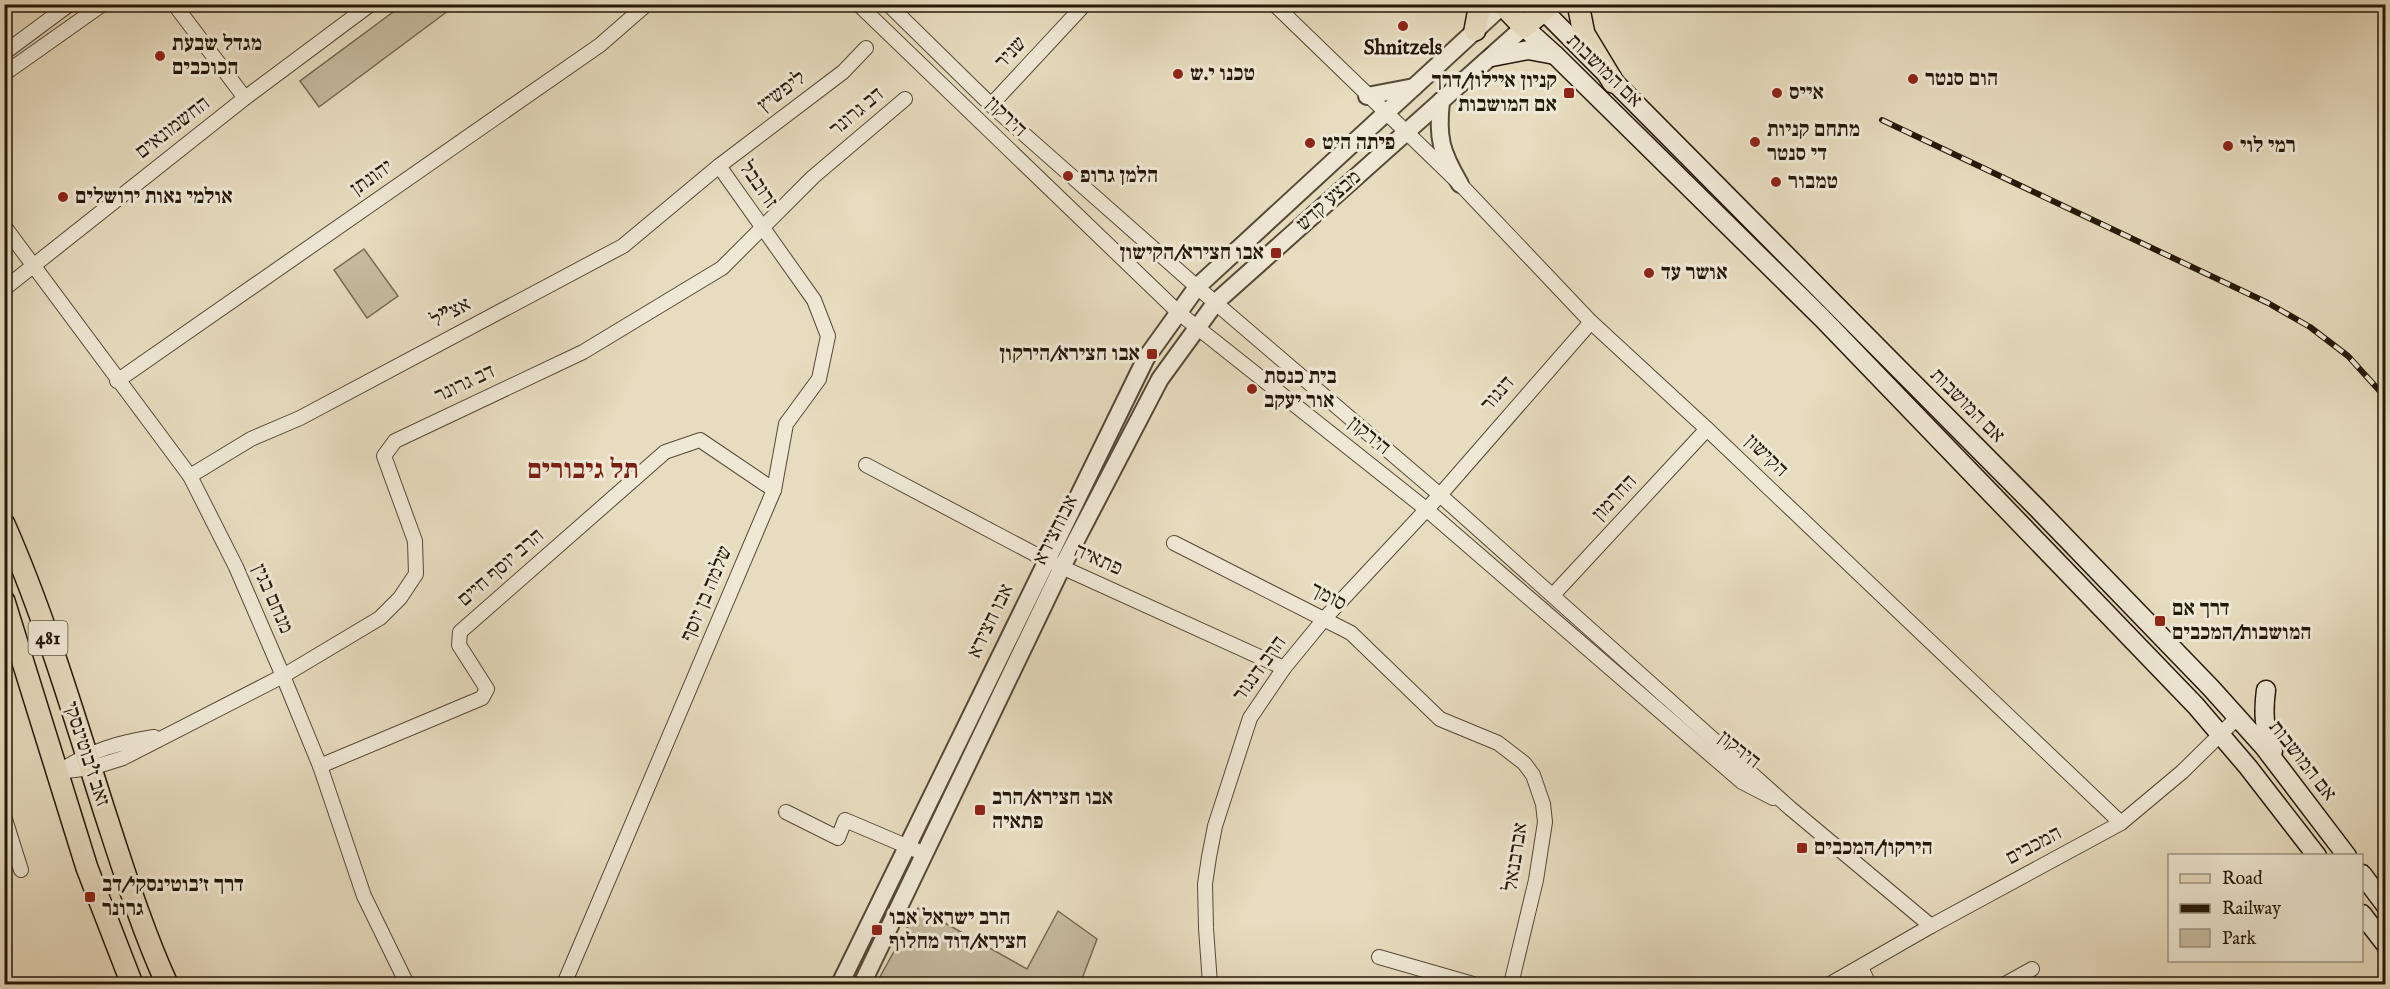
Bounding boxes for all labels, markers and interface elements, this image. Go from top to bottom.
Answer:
marker: Shnitzels [1396,19,1410,33]
street label: אם המושבות [1560,28,1648,114]
place label: מגדל שבעת הכוכבים [172,31,262,82]
street label: שניר [989,31,1033,75]
place label: Shnitzels [1364,35,1442,62]
marker: מגדל שבעת הכוכבים [153,49,167,63]
place label: טכנו י.ש [1190,61,1255,88]
street label: ליפשיץ [752,65,812,119]
place label: הום סנטר [1925,66,1998,93]
marker: טכנו י.ש [1171,67,1185,81]
place label: קניון איילון/דרך אם המושבות [1432,68,1557,119]
marker: הום סנטר [1906,72,1920,86]
place label: אייס [1789,80,1824,107]
street label: דב גרונר [824,81,890,143]
marker: קניון איילון/דרך אם המושבות [1562,86,1576,100]
marker: אייס [1770,86,1784,100]
street label: החשמונאים [130,90,216,166]
street label: הירקון [980,91,1032,143]
place label: מתחם קניות די סנטר [1767,117,1860,168]
place label: פיתה היט [1322,130,1395,157]
place label: רמי לוי [2240,133,2296,160]
marker: מתחם קניות די סנטר [1748,135,1762,149]
marker: פיתה היט [1303,136,1317,150]
marker: רמי לוי [2221,139,2235,153]
street label: יהונתן [345,154,399,202]
street label: זרובבל [732,156,784,214]
place label: הלמן גרופ [1080,163,1158,190]
street label: מבצע קדש [1291,165,1367,237]
marker: הלמן גרופ [1061,169,1075,183]
place label: טמבור [1788,169,1838,196]
marker: טמבור [1769,175,1783,189]
place label: אולמי נאות ירושלים [75,184,233,211]
marker: אולמי נאות ירושלים [56,190,70,204]
place label: אבו חצירא/הקישון [1120,240,1264,267]
marker: אבו חצירא/הקישון [1269,246,1283,260]
place label: אושר עד [1661,260,1728,287]
marker: אושר עד [1642,266,1656,280]
street label: אצ"ל [426,291,476,335]
place label: אבו חצירא/הירקון [1000,341,1140,368]
marker: אבו חצירא/הירקון [1145,347,1159,361]
street label: דב גרונר [430,358,500,410]
street label: אם המושבות [1924,363,2010,449]
place label: בית כנסת אור יעקב [1264,364,1337,415]
street label: דנגור [1475,370,1521,418]
marker: בית כנסת אור יעקב [1245,382,1259,396]
street label: הירקון [1342,411,1396,461]
street label: הקישון [1738,429,1794,483]
district label: תל גיבורים [527,454,639,488]
street label: החרמון [1587,469,1643,527]
street label: אבוחצירא [1027,490,1085,570]
street label: הרב יוסף חיים [452,523,550,613]
street label: פתאיה [1069,537,1127,583]
street label: שלמה בן יוסף [675,542,739,646]
street label: מנחם בגין [245,560,299,638]
street label: סומך [1305,576,1351,618]
street label: אבו חצירא [961,579,1021,663]
place label: דרך אם המושבות/המכבים [2172,596,2311,647]
marker: דרך אם המושבות/המכבים [2153,614,2167,628]
road number: 481 [28,621,68,655]
street label: הרב דנגור [1227,631,1293,707]
street label: זאב ז'בוטינסקי [56,698,116,810]
street label: אם המושבות [2262,715,2342,807]
street label: הירקון [1712,725,1766,775]
place label: אבו חצירא/הרב פתאיה [992,785,1113,836]
marker: אבו חצירא/הרב פתאיה [973,803,987,817]
street label: אברבנאל [1497,820,1535,894]
street label: המכבים [2001,820,2067,872]
place label: הירקון/המכבים [1814,835,1933,862]
marker: הירקון/המכבים [1795,841,1809,855]
legend [2168,854,2363,962]
text: Road [2222,868,2263,891]
place label: דרך ז׳בוטינסקי/דב גרונר [102,872,244,923]
marker: דרך ז׳בוטינסקי/דב גרונר [83,890,97,904]
text: Railway [2222,898,2281,921]
place label: הרב ישראל אבו חצירא/דוד מחלוף [889,905,1027,956]
marker: הרב ישראל אבו חצירא/דוד מחלוף [870,923,884,937]
text: Park [2222,928,2257,951]

